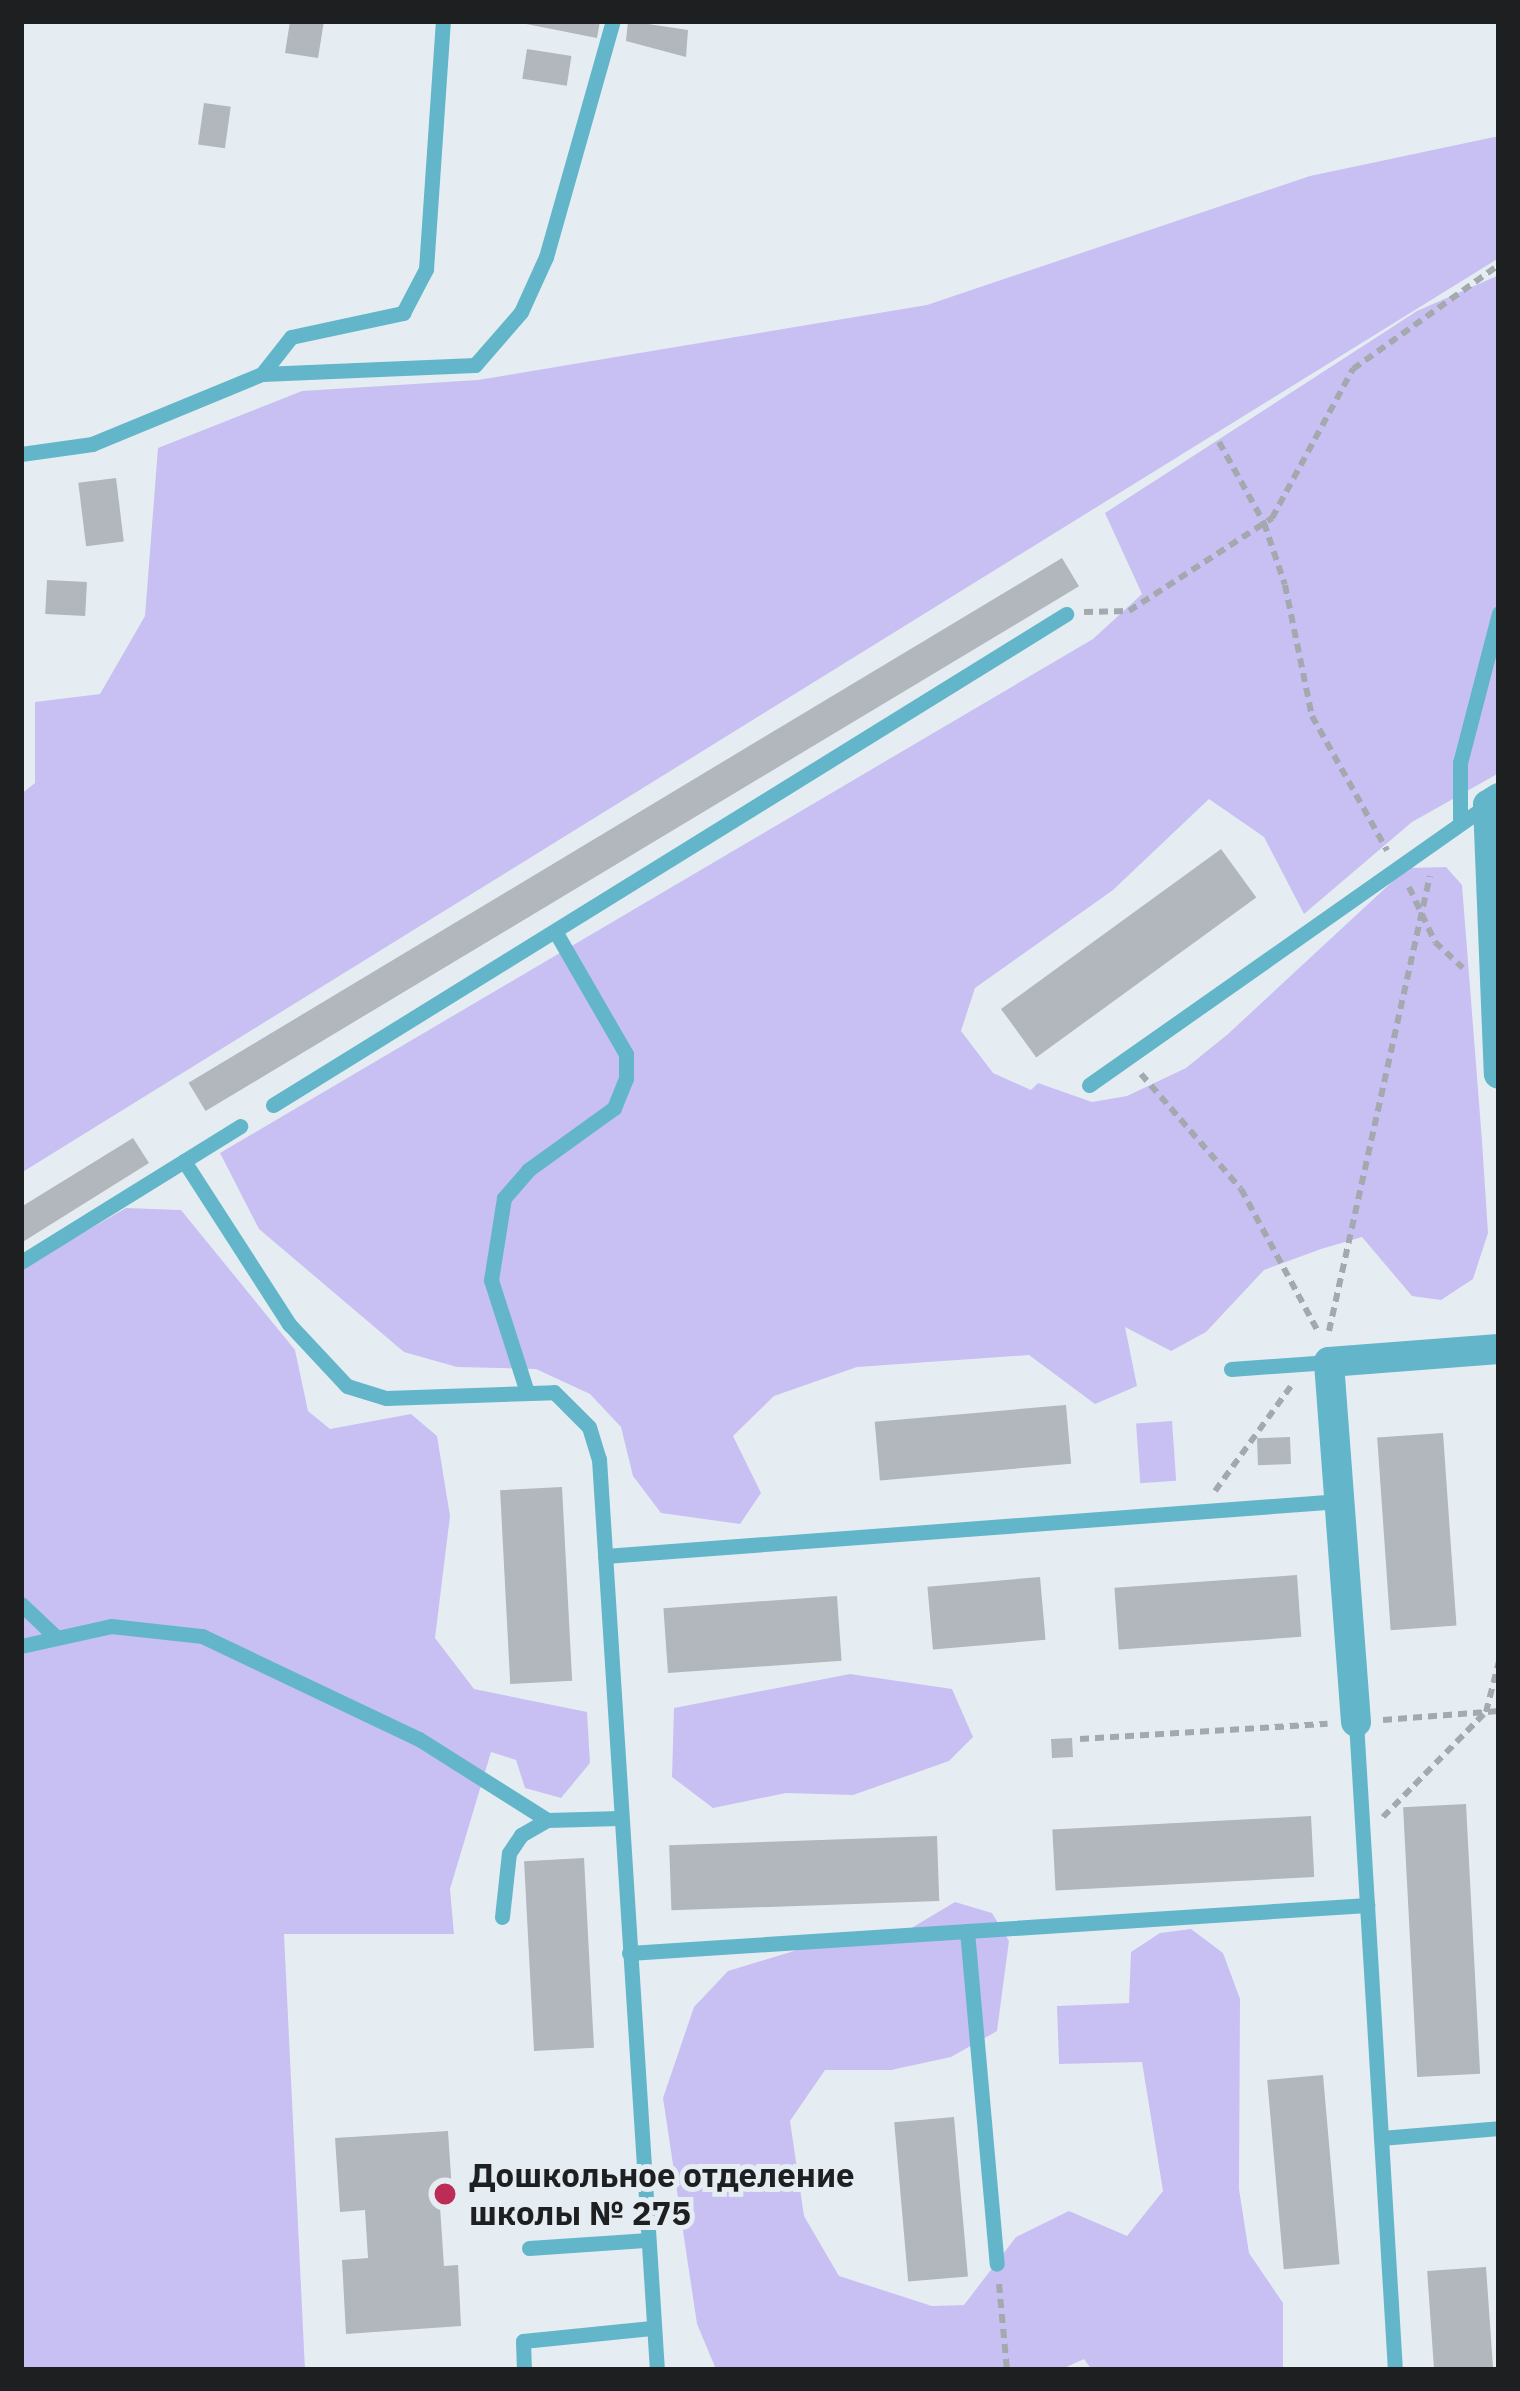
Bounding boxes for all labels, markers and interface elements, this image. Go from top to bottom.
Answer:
place label: Дошкольное отделение школы № 275 [469,2155,855,2233]
marker: Дошкольное отделение школы № 275 [432,2181,458,2207]

